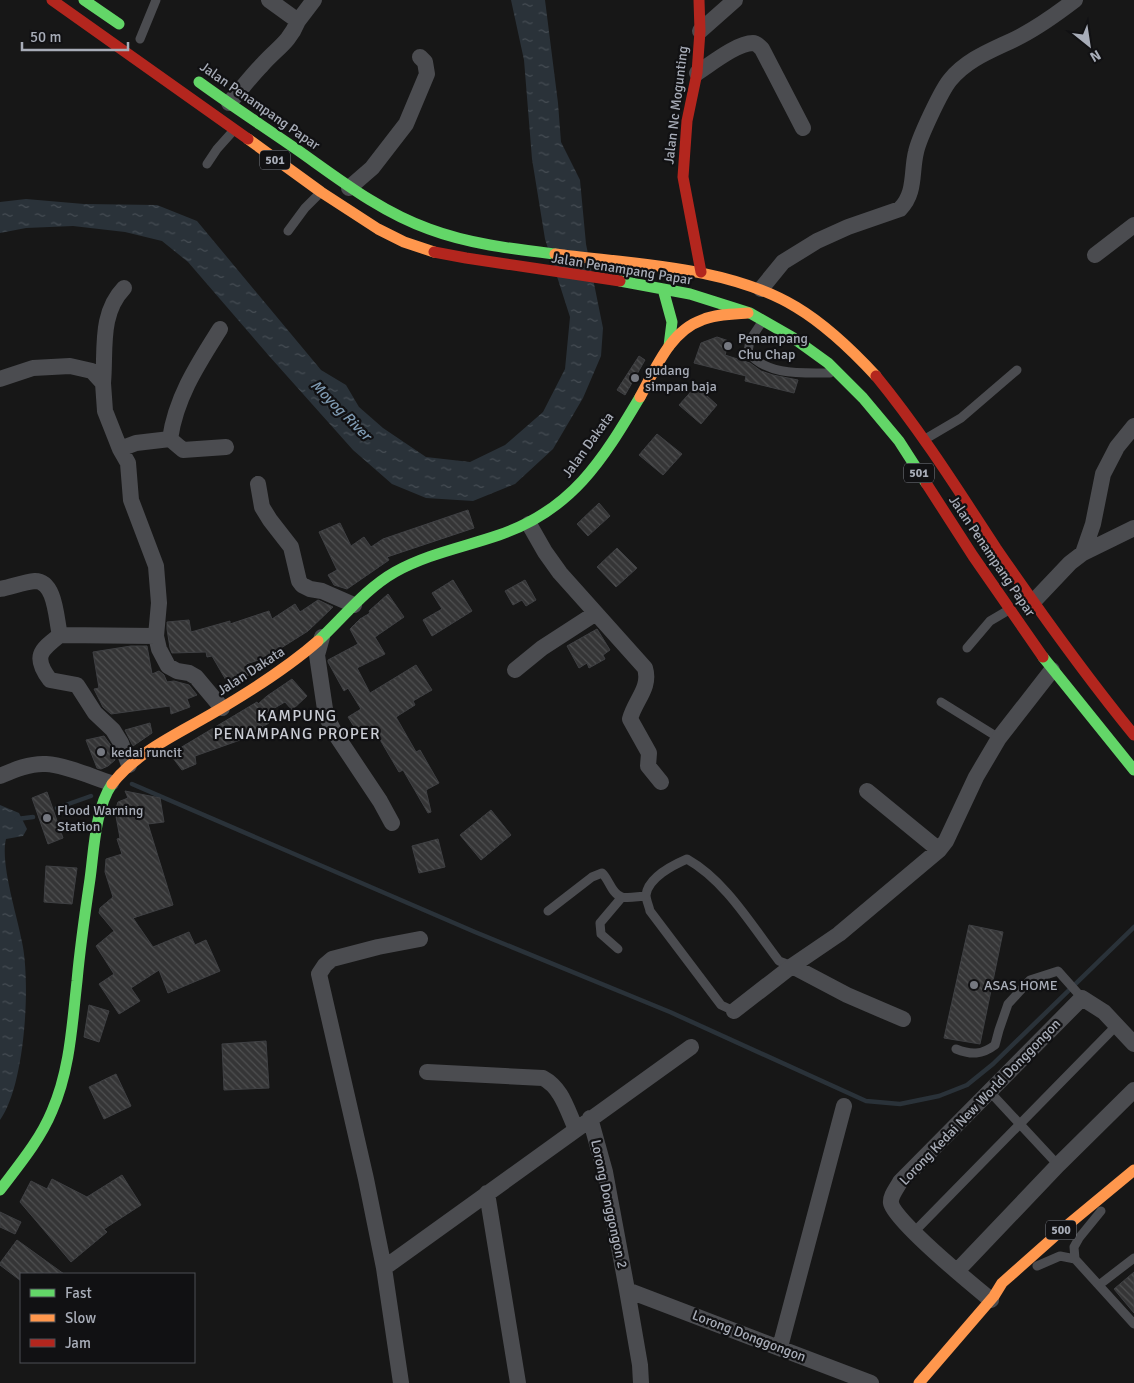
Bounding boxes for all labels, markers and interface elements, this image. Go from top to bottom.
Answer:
scale bar [22,20,129,52]
north arrow [1064,20,1114,70]
text: 50 m [30,28,61,46]
street label: Jalan Nc Mogunting [660,45,692,165]
text: N [1087,46,1104,66]
street label: Jalan Penampang Papar [197,58,324,154]
road number: 501 [260,150,290,170]
street label: Jalan Penampang Papar [550,249,695,289]
place label: Penampang Chu Chap [738,330,808,363]
marker: Penampang Chu Chap [722,340,734,352]
place label: gudang simpan baja [645,362,717,395]
marker: gudang simpan baja [629,372,641,384]
water label: Moyog River [307,376,377,446]
street label: Jalan Dakata [559,409,617,481]
road number: 501 [904,463,934,482]
street label: Jalan Penampang Papar [945,492,1039,620]
street label: Jalan Dakata [214,643,288,699]
district label: KAMPUNG PENAMPANG PROPER [214,706,381,744]
place label: kedai runcit [111,744,182,761]
marker: kedai runcit [95,746,107,758]
place label: Flood Warning Station [57,802,143,835]
marker: Flood Warning Station [41,812,53,824]
place label: ASAS HOME [984,977,1058,994]
marker: ASAS HOME [968,979,980,991]
street label: Lorong Kedai New World Donggongon [896,1015,1064,1189]
street label: Lorong Donggongon 2 [587,1138,631,1270]
road number: 500 [1046,1220,1076,1240]
legend [20,1273,195,1363]
text: Fast [65,1284,92,1302]
street label: Lorong Donggongon [690,1306,808,1366]
text: Slow [65,1309,96,1327]
text: Jam [65,1334,91,1352]

